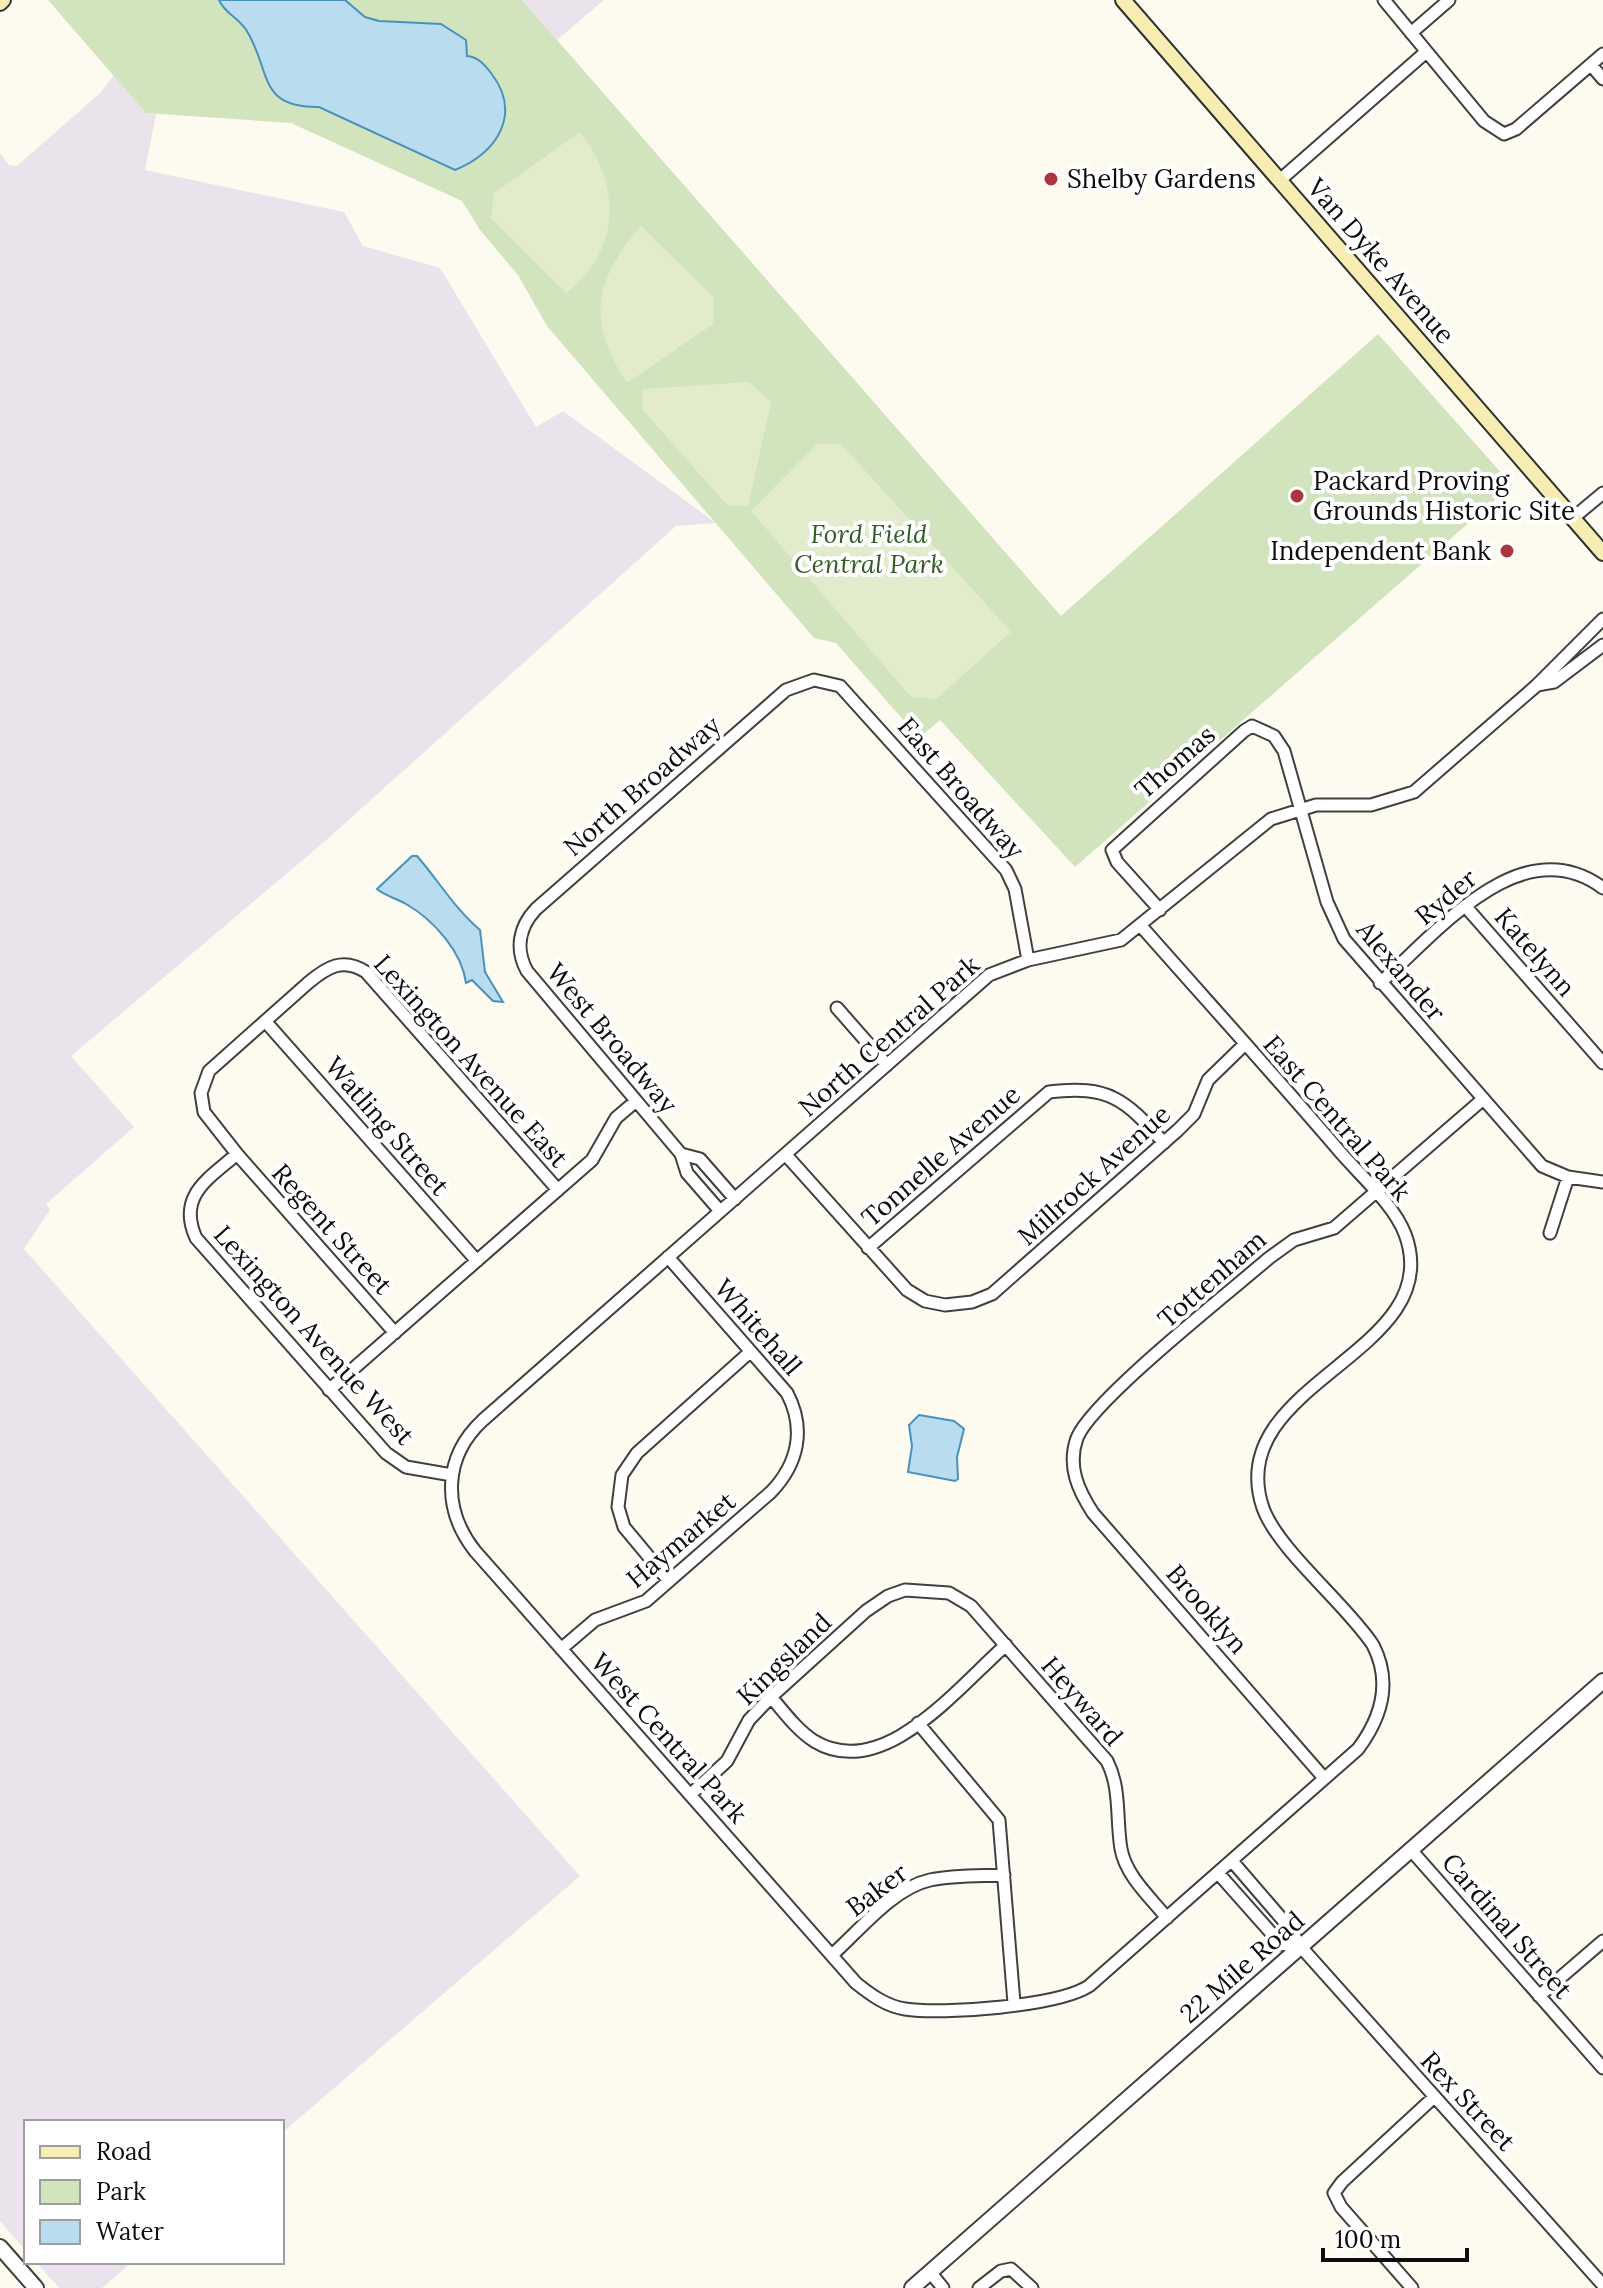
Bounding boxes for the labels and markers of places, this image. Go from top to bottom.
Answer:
place label: Shelby Gardens [1067,162,1256,195]
marker: Shelby Gardens [1042,170,1060,188]
place label: Packard Proving Grounds Historic Site [1313,464,1575,527]
marker: Packard Proving Grounds Historic Site [1288,487,1306,505]
place label: Independent Bank [1270,534,1491,567]
marker: Independent Bank [1498,542,1516,560]

